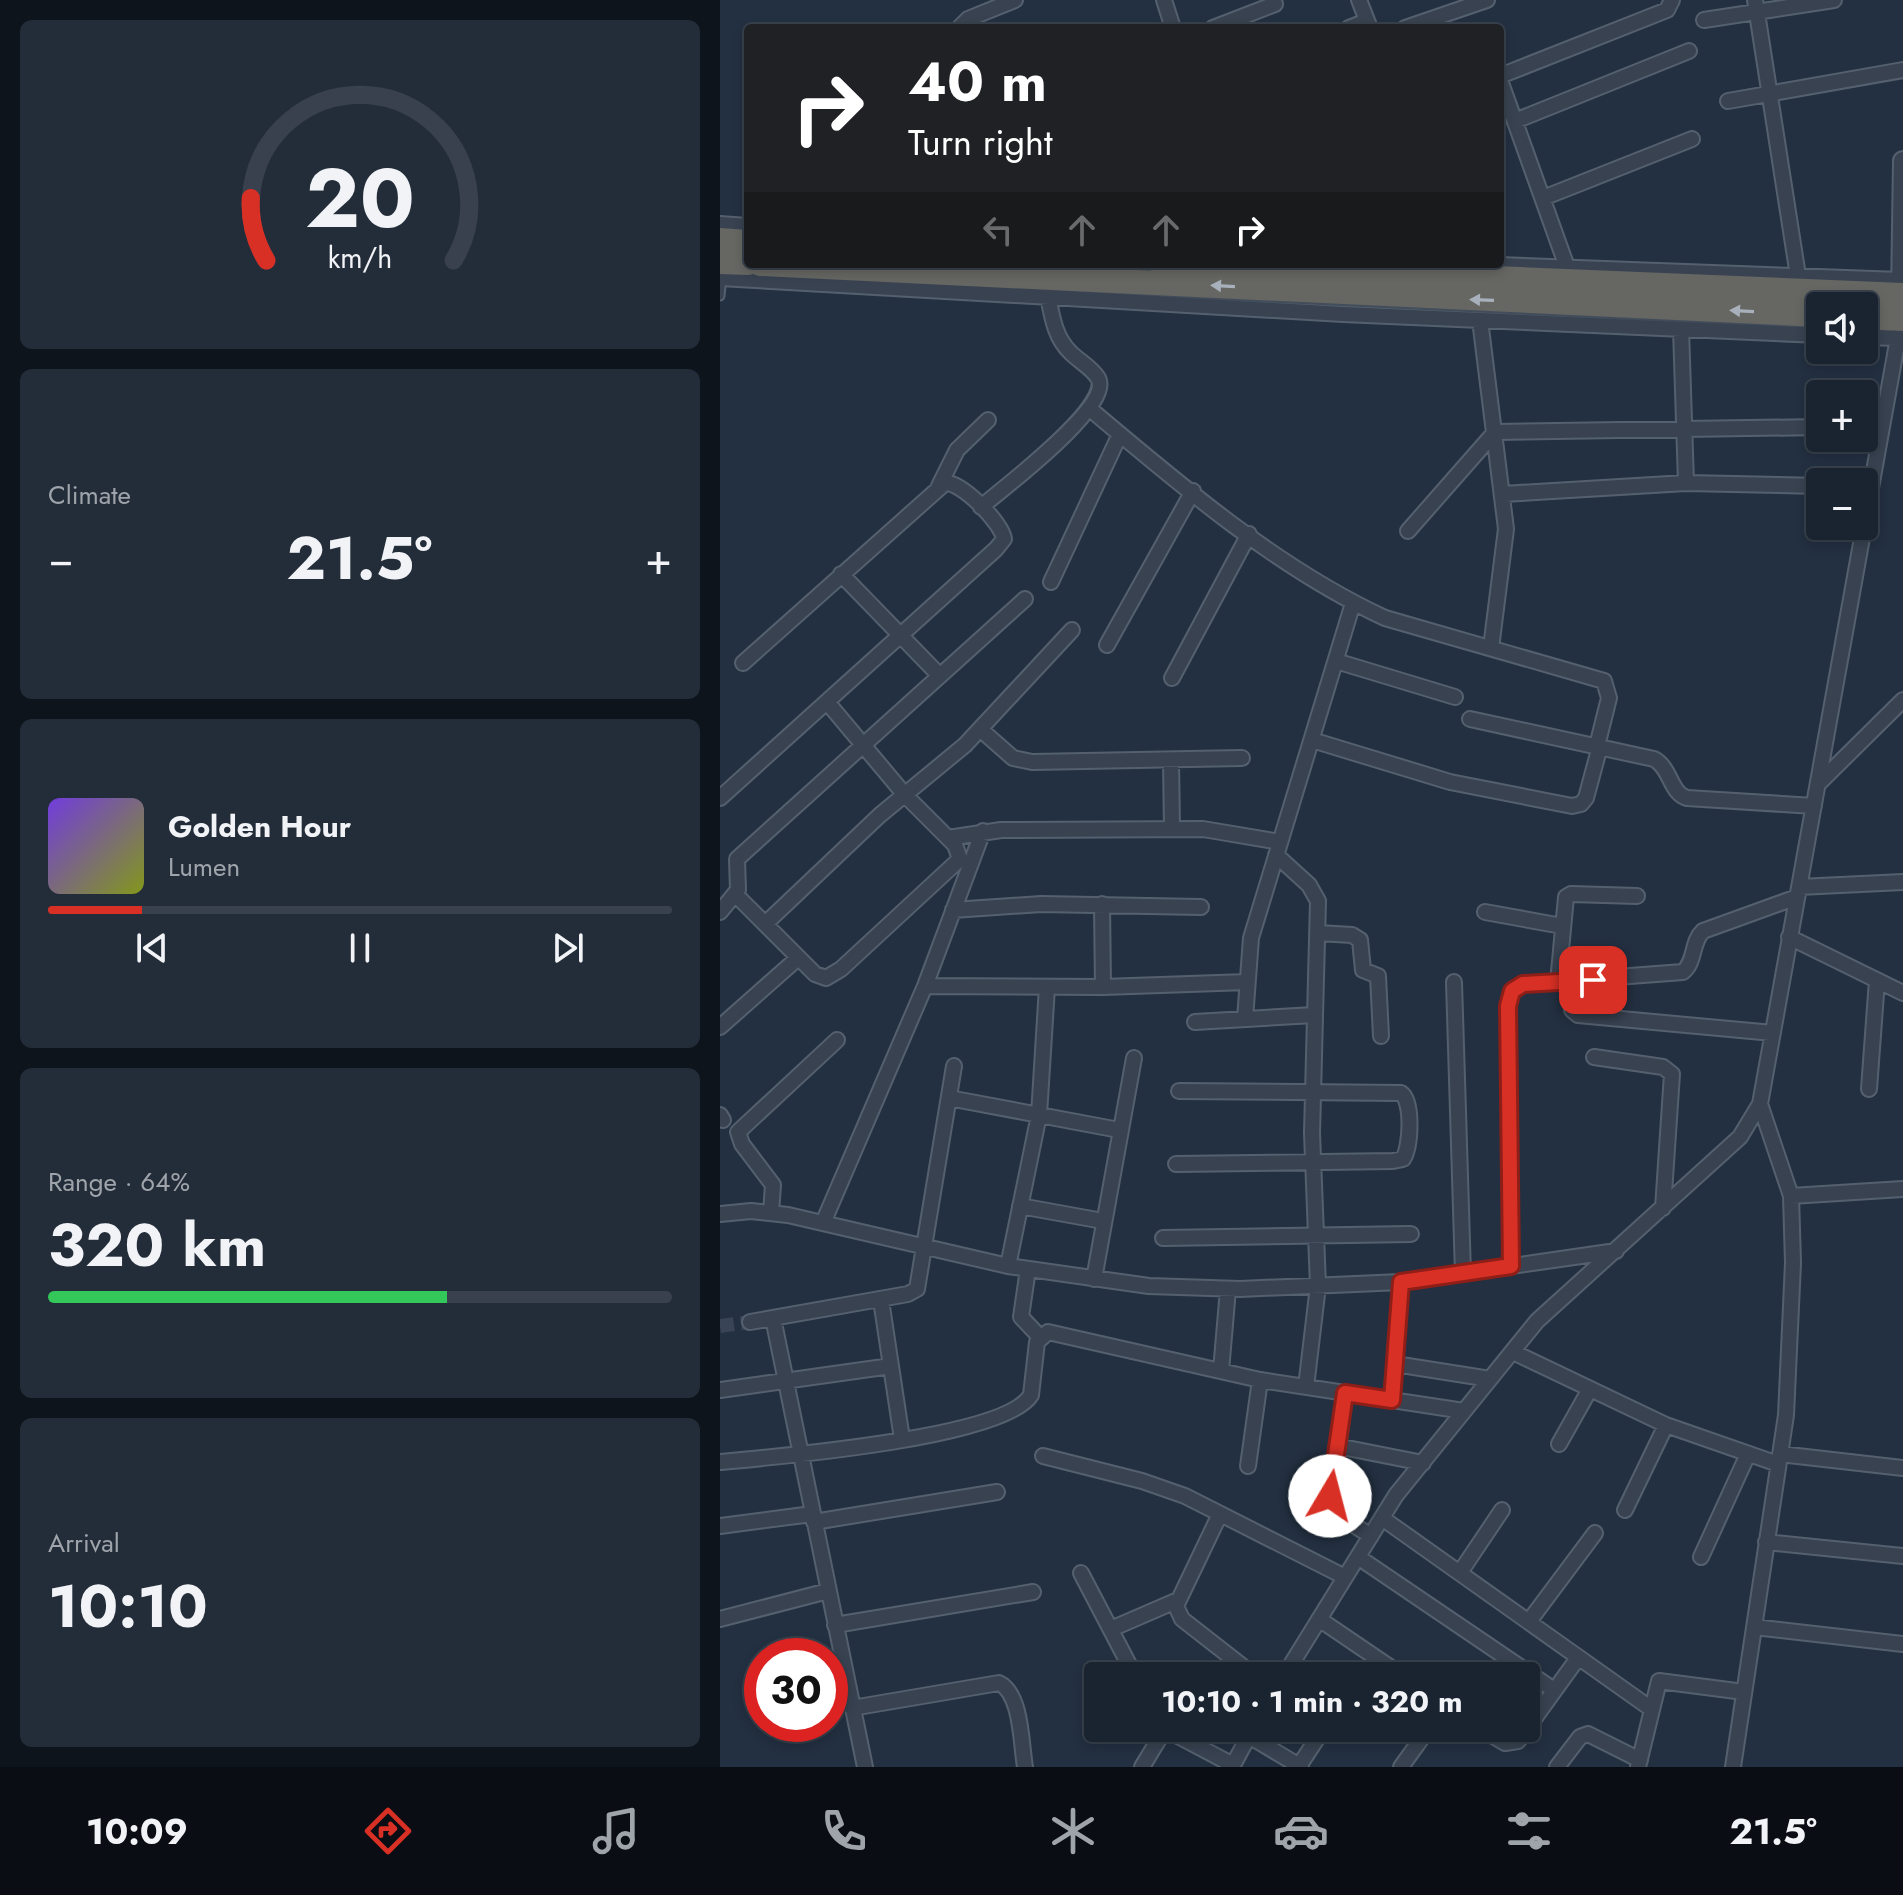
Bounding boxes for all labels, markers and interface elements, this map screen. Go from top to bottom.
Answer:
text: 40 m [908,41,1047,122]
icon: right [776,56,880,160]
text: Turn right [908,116,1053,168]
text: 20 [305,137,415,257]
icon: left [976,208,1020,252]
icon: ahead [1060,208,1104,252]
icon: ahead [1144,208,1188,252]
icon: right [1228,208,1272,252]
text: km/h [328,237,392,279]
one-way arrow [1210,279,1235,292]
map controls [1806,292,1878,540]
button: sound [1806,292,1878,364]
one-way arrow [1469,293,1494,306]
one-way arrow [1729,305,1754,318]
button: + [1806,380,1878,452]
button: − [1806,468,1878,540]
text: Climate [48,476,131,514]
text: 21.5° [287,515,432,602]
text: − [48,527,74,591]
text: + [645,527,672,591]
text: Golden Hour [168,805,351,848]
text: Lumen [168,848,240,886]
icon: previous [130,926,174,970]
icon: pause [338,926,382,970]
icon: next [546,926,590,970]
pin [1559,946,1627,1014]
icon: arrive [1571,958,1615,1002]
text: Range · 64% [48,1163,190,1201]
text: 320 km [48,1202,266,1289]
position arrow [1288,1454,1372,1538]
text: Arrival [48,1524,120,1562]
text: 10:10 [48,1563,208,1650]
speed limit sign: 30 [744,1638,848,1742]
text: 10:10 · 1 min · 320 m [1161,1680,1463,1723]
icon: directions [360,1803,416,1859]
icon: music [588,1803,644,1859]
icon: phone [816,1803,872,1859]
icon: climate [1045,1803,1101,1859]
icon: car [1273,1803,1329,1859]
icon: filters [1501,1803,1557,1859]
text: 10:09 [86,1805,188,1857]
text: 21.5° [1729,1805,1817,1857]

